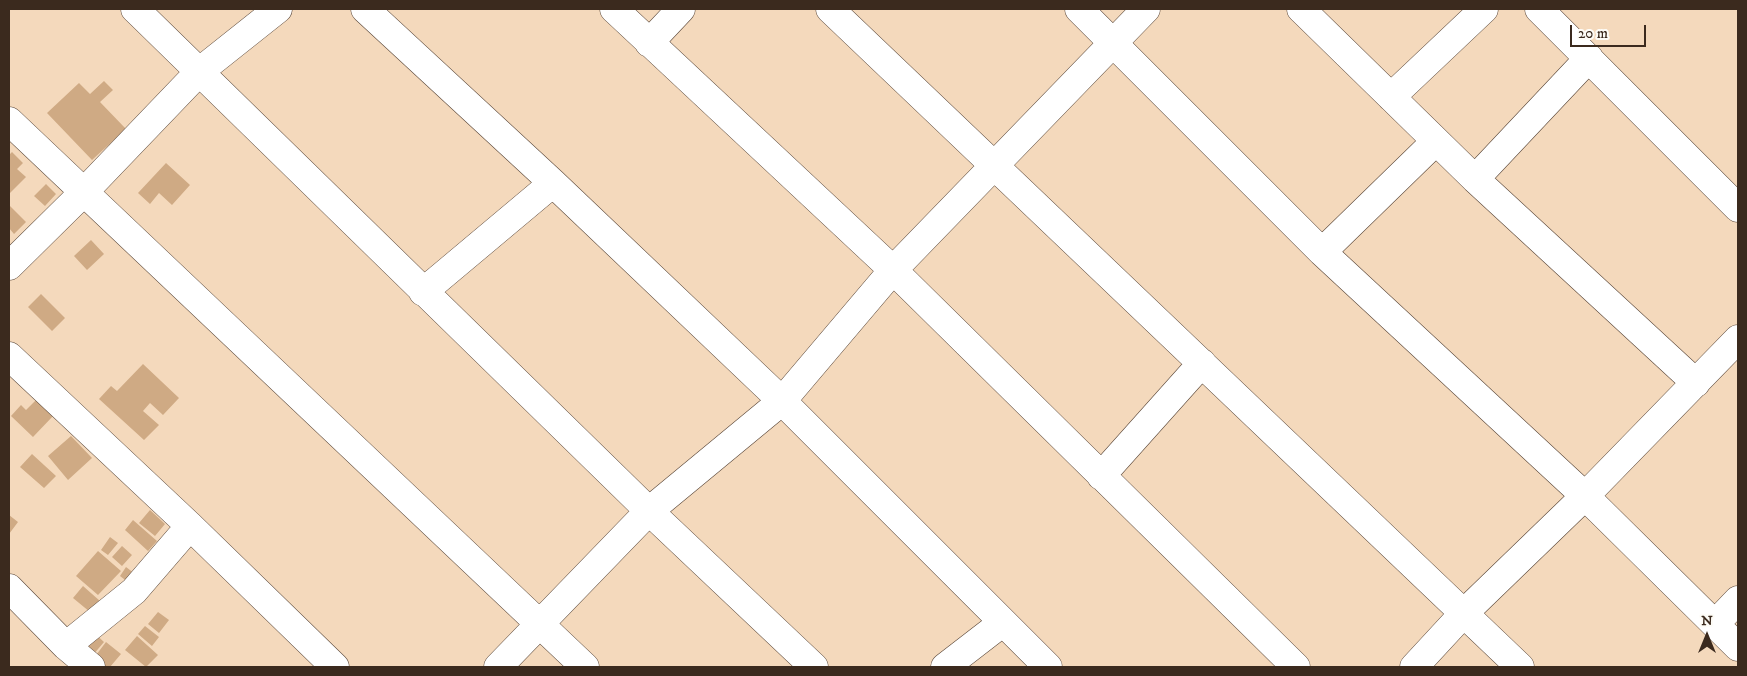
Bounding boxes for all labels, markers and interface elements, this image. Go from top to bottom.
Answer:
scale bar [1572,15,1648,47]
text: 20 m [1578,24,1608,43]
north arrow [1682,611,1732,661]
text: N [1701,612,1713,630]

